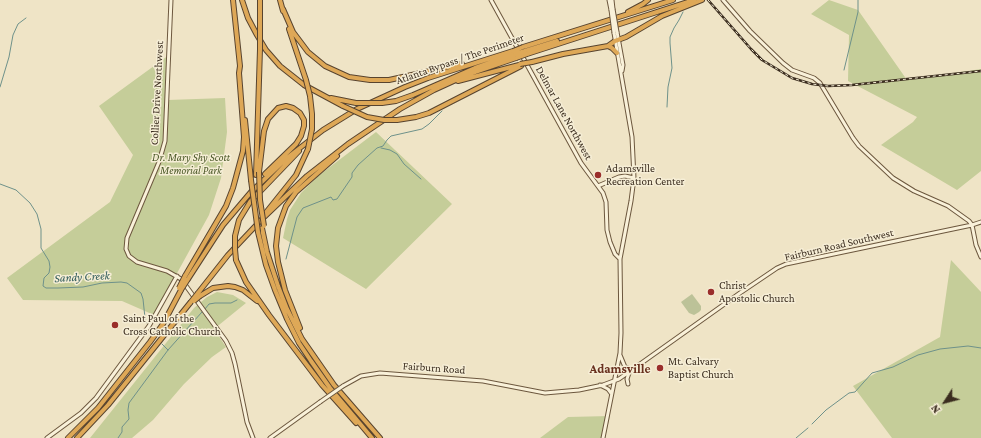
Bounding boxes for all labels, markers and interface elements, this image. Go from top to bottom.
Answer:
street label: Atlanta Bypass / The Perimeter [394,31,526,87]
street label: Collier Drive Northwest [148,41,166,145]
street label: Delmar Lane Northwest [533,64,595,162]
park label: Dr. Mary Shy Scott Memorial Park [152,151,230,177]
place label: Adamsville Recreation Center [606,162,684,188]
marker: Adamsville Recreation Center [593,170,603,180]
street label: Fairburn Road Southwest [783,226,895,264]
water label: Sandy Creek [54,268,110,286]
place label: Christ Apostolic Church [719,279,795,305]
marker: Christ Apostolic Church [706,287,716,297]
place label: Saint Paul of the Cross Catholic Church [123,312,221,338]
marker: Saint Paul of the Cross Catholic Church [110,320,120,330]
place label: Mt. Calvary Baptist Church [668,355,734,381]
street label: Fairburn Road [402,359,466,377]
district label: Adamsville [589,361,651,377]
marker: Mt. Calvary Baptist Church [655,363,665,373]
north arrow [925,382,965,422]
text: N [928,402,942,416]

